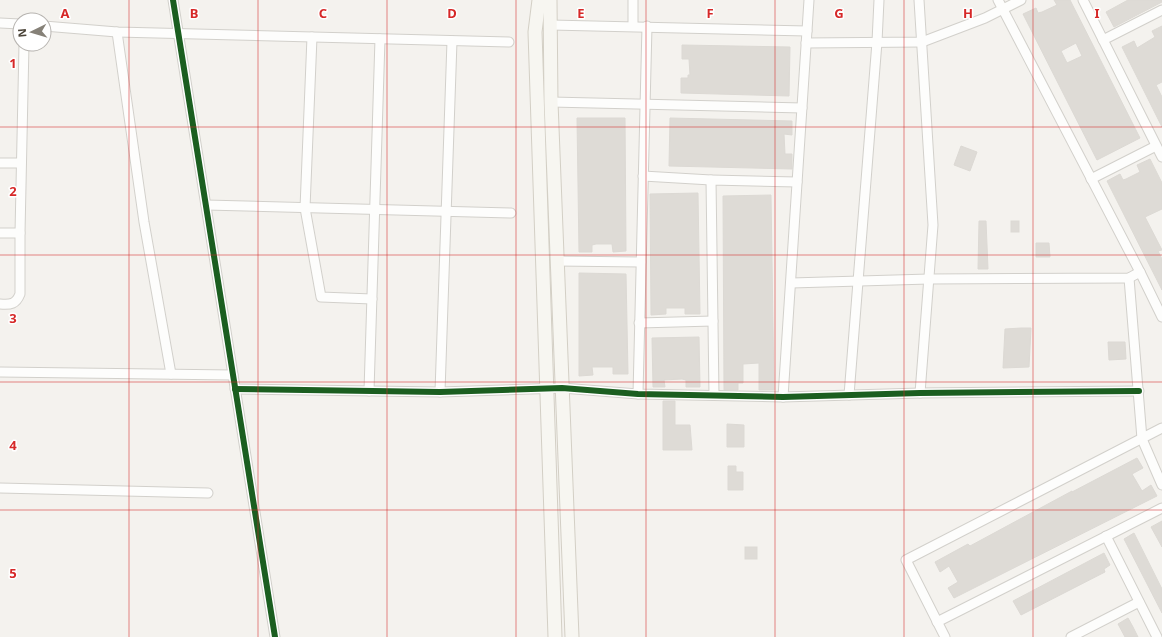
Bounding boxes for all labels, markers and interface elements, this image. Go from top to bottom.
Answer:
text: A [61,4,70,22]
text: B [190,4,198,22]
text: C [319,4,327,22]
text: D [447,4,457,22]
text: E [577,4,585,22]
text: F [706,4,714,22]
text: G [834,4,844,22]
text: H [963,4,973,22]
text: I [1094,4,1100,22]
north arrow [12,12,52,52]
text: N [14,28,29,38]
text: 1 [9,54,17,72]
text: 2 [9,182,17,200]
text: 3 [9,309,17,327]
text: 4 [9,436,17,454]
text: 5 [9,564,17,582]

